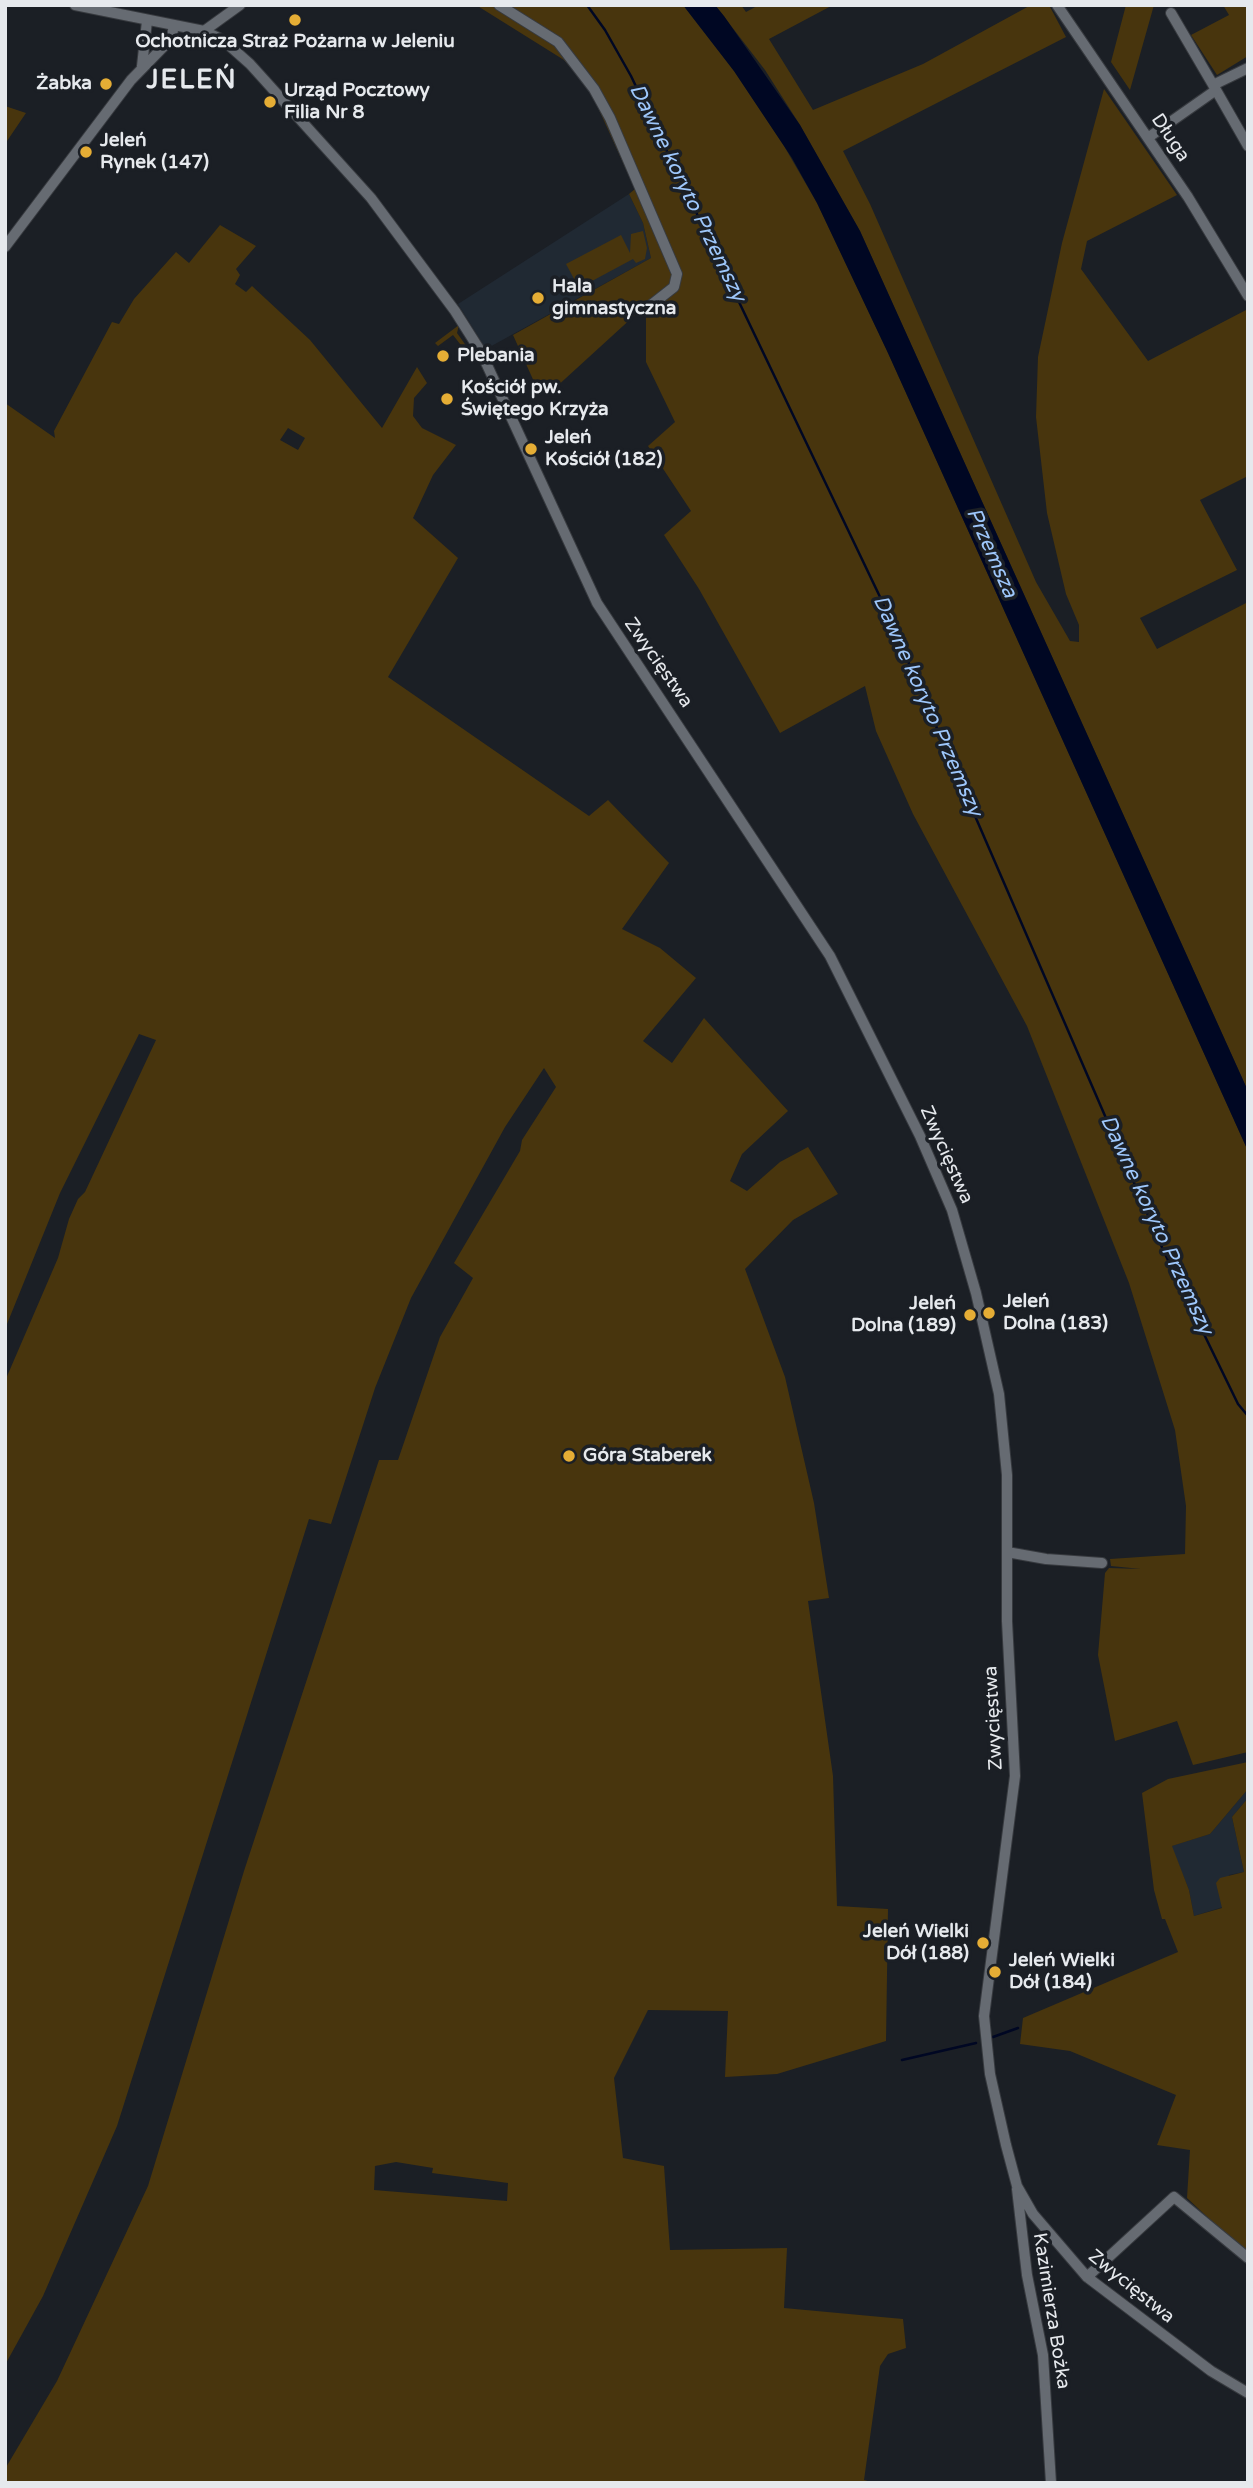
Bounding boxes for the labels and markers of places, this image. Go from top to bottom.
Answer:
marker: Ochotnicza Straż Pożarna w Jeleniu [287,12,303,28]
place label: Ochotnicza Straż Pożarna w Jeleniu [135,31,455,53]
place label: Żabka [36,73,92,95]
marker: Żabka [98,76,114,92]
place label: Urząd Pocztowy Filia Nr 8 [284,80,430,124]
marker: Urząd Pocztowy Filia Nr 8 [262,94,278,110]
place label: Jeleń Rynek (147) [100,130,209,174]
marker: Jeleń Rynek (147) [78,144,94,160]
place label: Hala gimnastyczna [552,276,677,320]
marker: Hala gimnastyczna [530,290,546,306]
place label: Plebania [457,345,535,367]
marker: Plebania [435,348,451,364]
place label: Kościół pw. Świętego Krzyża [461,377,609,421]
marker: Kościół pw. Świętego Krzyża [439,391,455,407]
place label: Jeleń Kościół (182) [545,427,662,471]
marker: Jeleń Kościół (182) [523,441,539,457]
place label: Jeleń Dolna (183) [1003,1291,1108,1335]
place label: Jeleń Dolna (189) [851,1293,956,1337]
marker: Jeleń Dolna (183) [981,1305,997,1321]
marker: Jeleń Dolna (189) [962,1307,978,1323]
place label: Góra Staberek [583,1445,712,1467]
marker: Góra Staberek [561,1448,577,1464]
place label: Jeleń Wielki Dół (188) [863,1921,969,1965]
marker: Jeleń Wielki Dół (188) [975,1935,991,1951]
place label: Jeleń Wielki Dół (184) [1009,1950,1115,1994]
marker: Jeleń Wielki Dół (184) [987,1964,1003,1980]

